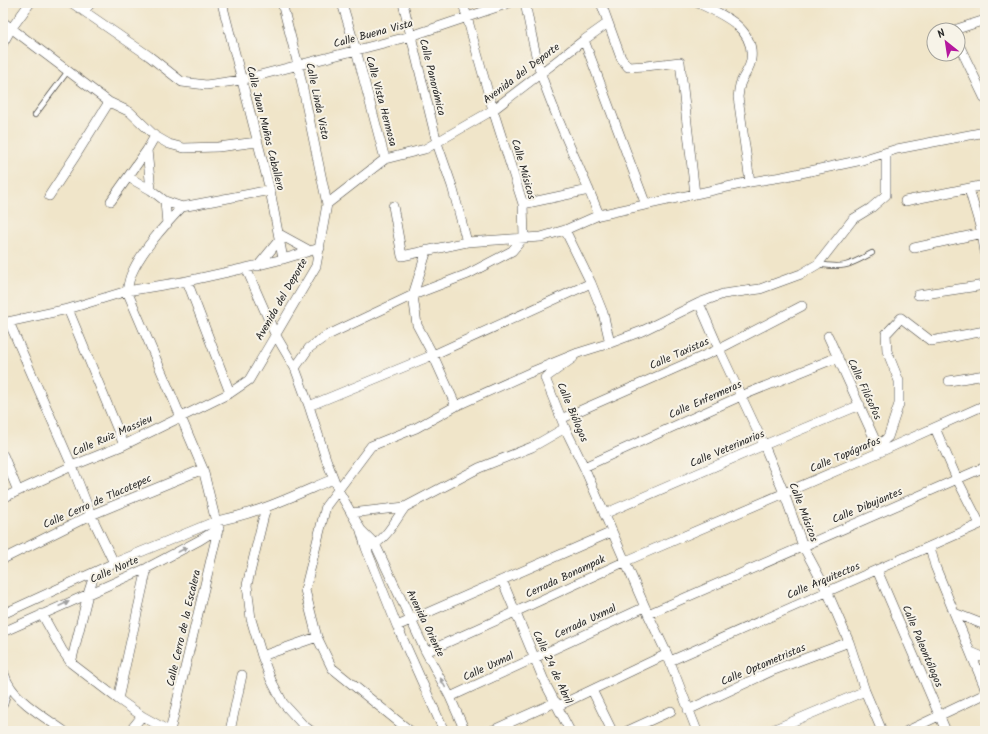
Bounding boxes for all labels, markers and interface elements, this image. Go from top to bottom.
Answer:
street label: Calle Buena Vista [331,15,415,53]
north arrow [926,22,966,62]
text: N [934,25,949,44]
street label: Calle Panorámica [414,37,450,118]
street label: Avenida del Deporte [479,39,564,109]
street label: Calle Vista Hermosa [360,54,402,149]
street label: Calle Linda Vista [300,61,334,142]
street label: Calle Juan Muños Caballero [241,64,289,192]
street label: Calle Músicos [506,137,540,202]
street label: Avenida del Deporte [251,255,313,344]
street label: Calle Taxistas [647,333,712,375]
street label: Calle Filósofos [842,356,886,423]
street label: Calle Enfermeras [666,376,745,424]
street label: Calle Biólogos [551,380,593,445]
street label: Calle Ruiz Massieu [69,410,156,462]
street label: Calle Veterinarios [687,425,768,473]
street label: Calle Topógrafos [807,432,884,478]
street label: Calle Cerro de Tlacotepec [40,470,155,534]
street label: Calle Músicos [783,480,823,545]
street label: Calle Dibujantes [829,483,906,529]
one-way arrow [176,547,188,553]
street label: Cerrada Bonampak [522,550,609,603]
street label: Calle Norte [87,551,142,589]
street label: Calle Arquitectos [784,557,863,604]
street label: Calle Cerro de la Escalera [162,568,206,688]
street label: Avenida Oriente [401,587,449,660]
street label: Cerrada Uxmal [551,599,620,644]
one-way arrow [58,601,70,608]
street label: Calle Paleontólogos [897,602,948,691]
street label: Calle 24 de Abril [527,628,577,708]
street label: Calle Optometristas [718,639,809,691]
street label: Calle Uxmal [460,647,517,687]
one-way arrow [440,677,446,689]

